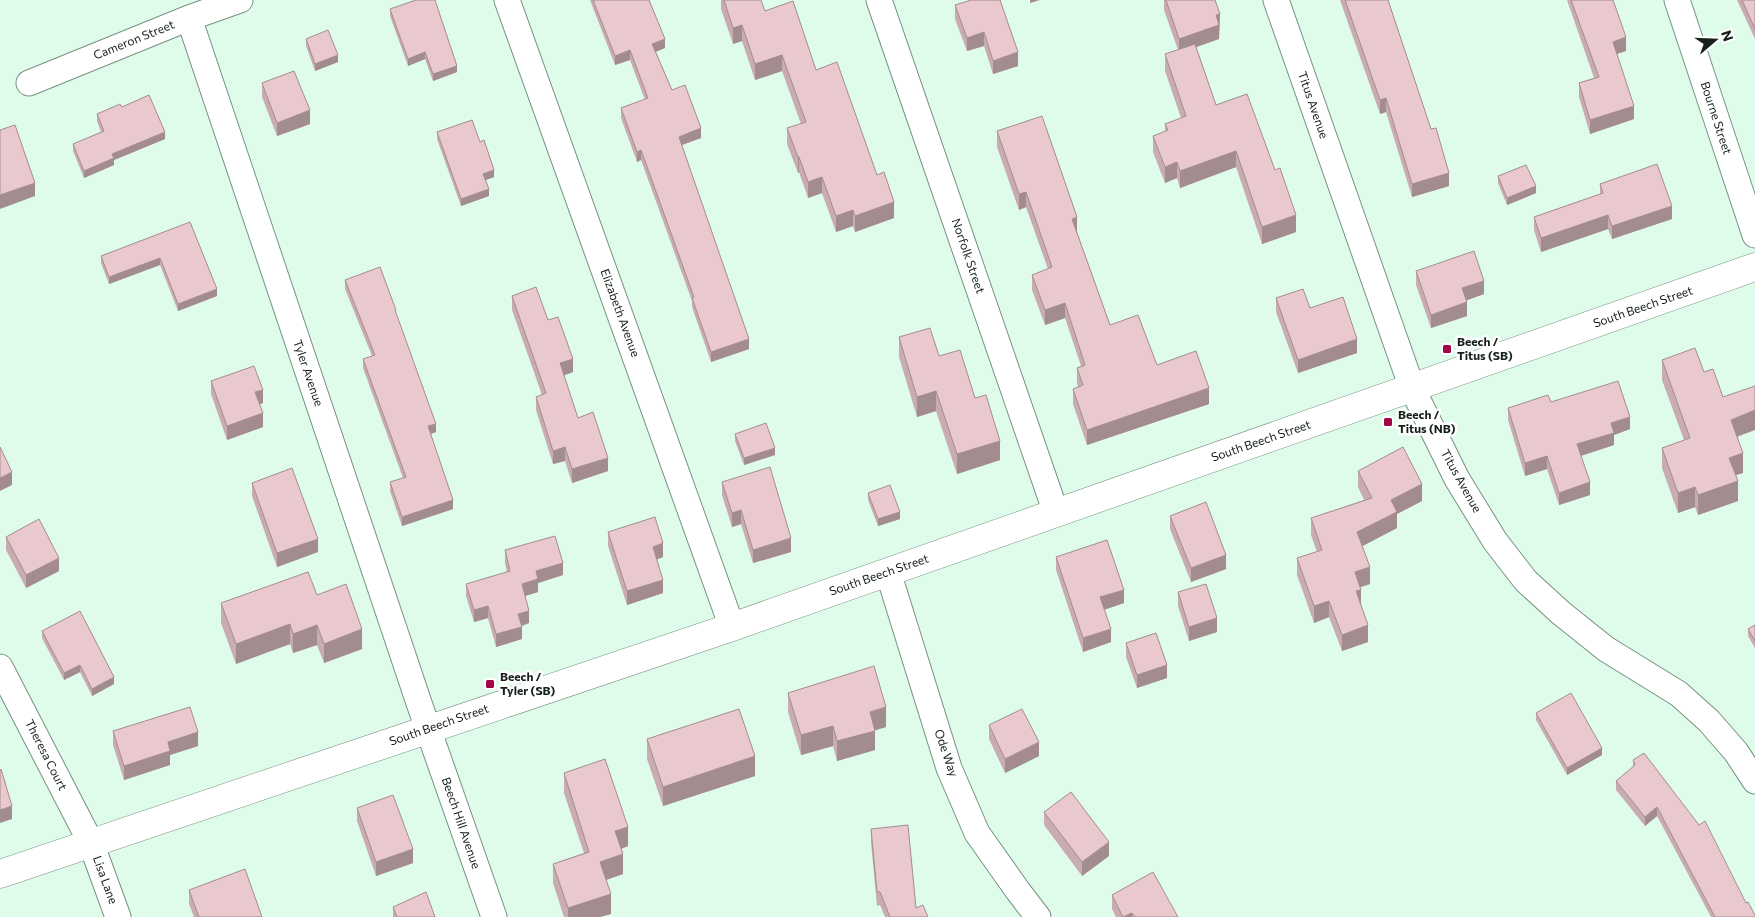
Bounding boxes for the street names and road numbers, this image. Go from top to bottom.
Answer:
street label: Cameron Street [91,16,176,62]
street label: Titus Avenue [1296,69,1332,140]
street label: Bourne Street [1699,79,1735,156]
street label: Norfolk Street [950,216,988,295]
street label: Elizabeth Avenue [598,267,643,359]
street label: South Beech Street [1591,282,1694,330]
street label: Tyler Avenue [291,337,327,408]
street label: South Beech Street [1209,416,1312,464]
street label: Titus Avenue [1439,446,1485,515]
street label: South Beech Street [827,550,930,598]
street label: South Beech Street [387,700,490,748]
street label: Theresa Court [23,717,71,792]
street label: Ode Way [932,727,962,778]
street label: Beech Hill Avenue [440,775,484,870]
street label: Lisa Lane [91,854,121,906]

